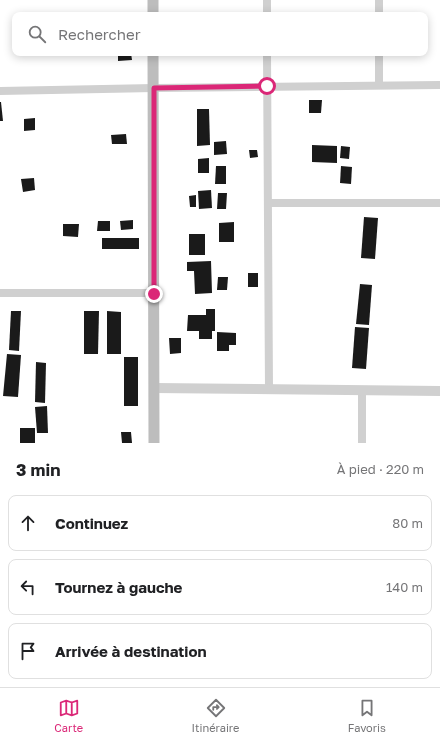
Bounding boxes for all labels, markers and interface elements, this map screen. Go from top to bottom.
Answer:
search box [12,12,428,56]
icon: search [26,23,48,45]
text: Rechercher [58,25,141,43]
route start [258,77,276,95]
route end [145,285,163,303]
text: 3 min [16,459,60,480]
text: À pied · 220 m [337,461,424,477]
icon: ahead [17,512,39,534]
text: Continuez [55,514,128,532]
text: 80 m [392,515,423,531]
icon: left [17,576,39,598]
text: Tournez à gauche [55,578,182,596]
text: 140 m [386,579,423,595]
icon: arrive [17,640,39,662]
text: Arrivée à destination [55,642,207,660]
tab: Carte [54,697,83,734]
tab: Itinéraire [192,697,239,734]
tab: Favoris [348,697,386,734]

